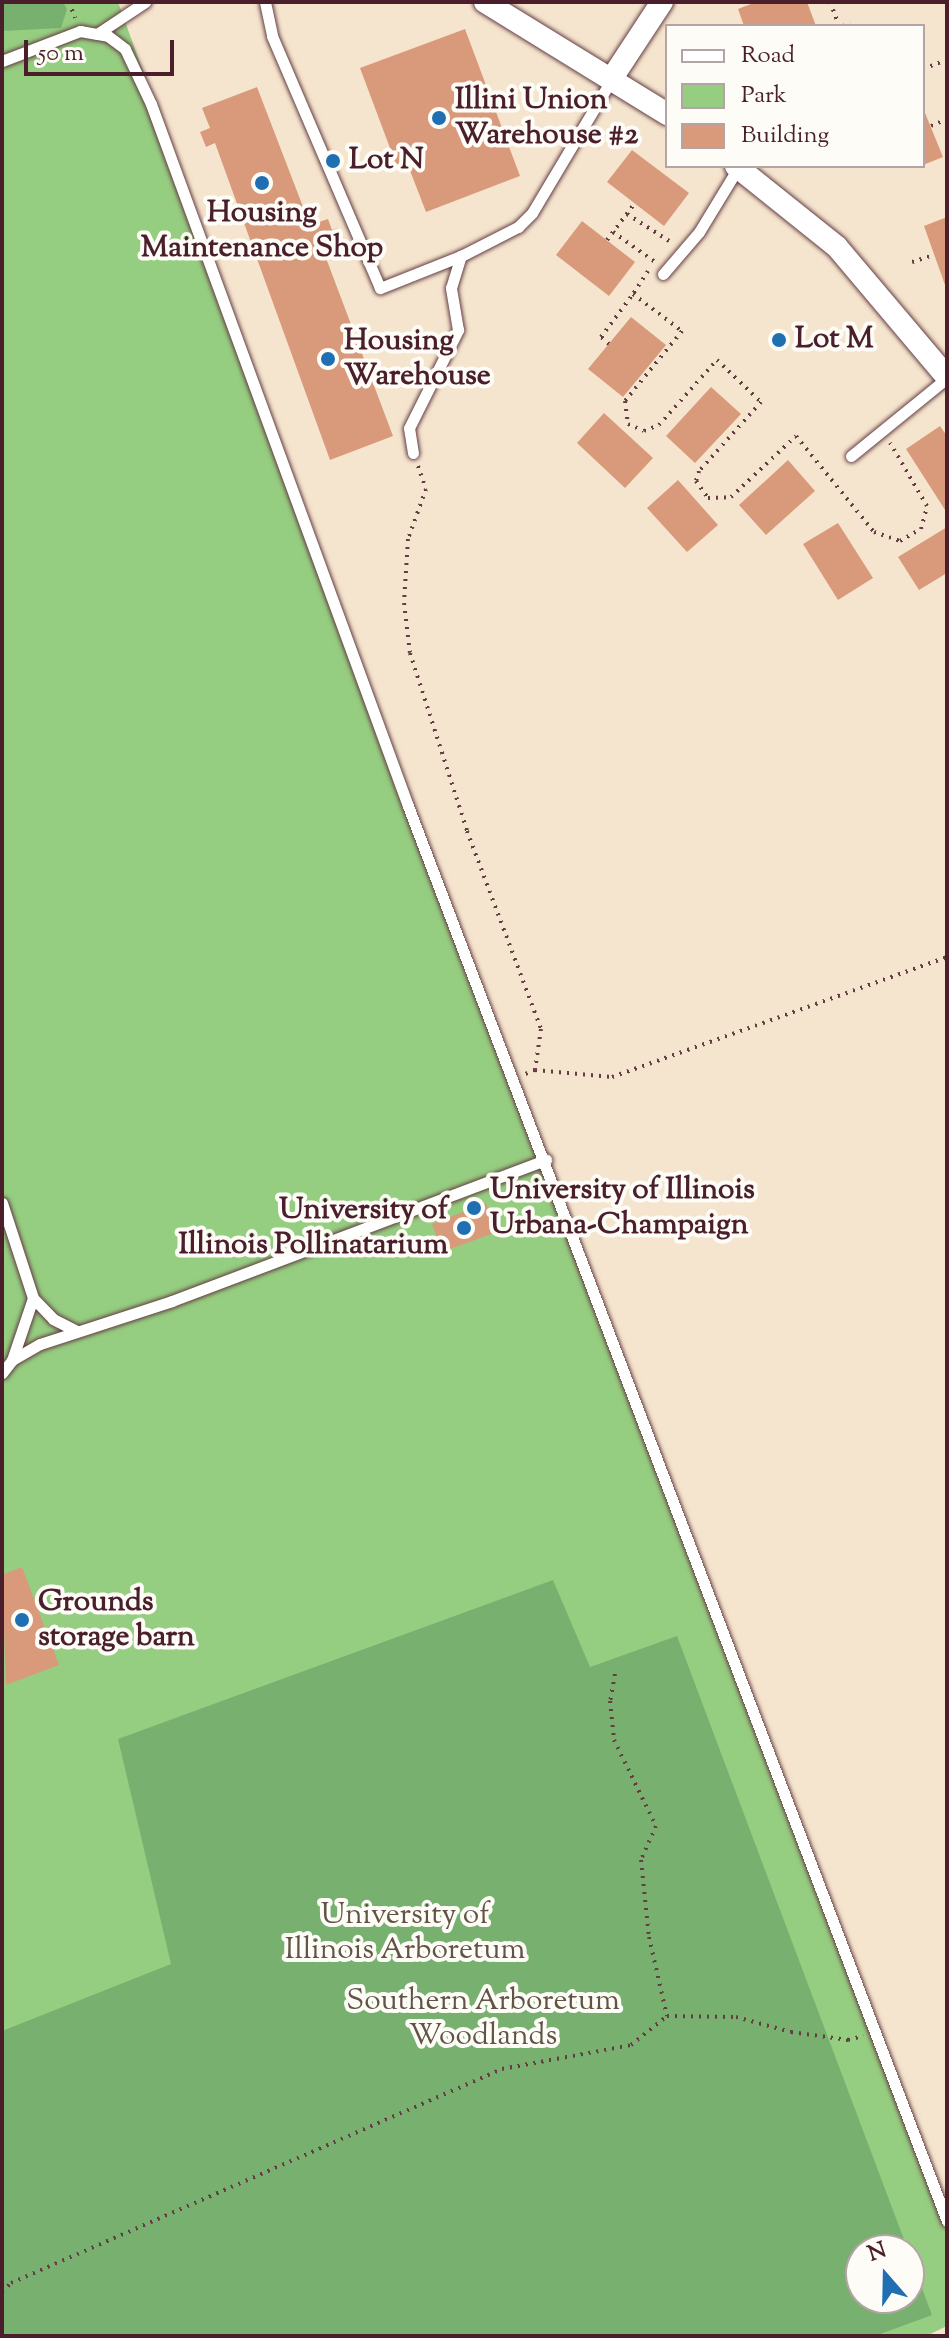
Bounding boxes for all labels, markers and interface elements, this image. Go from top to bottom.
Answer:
scale bar [28,24,178,74]
legend [665,24,925,168]
text: 50 m [38,37,84,71]
text: Road [741,39,795,73]
text: Park [741,79,787,113]
place label: Illini Union Warehouse #2 [455,83,638,154]
marker: Illini Union Warehouse #2 [430,109,448,127]
text: Building [741,119,829,153]
place label: Lot N [349,143,424,179]
marker: Lot N [324,152,342,170]
marker: Housing Maintenance Shop [253,174,271,192]
place label: Housing Maintenance Shop [141,196,383,266]
place label: Lot M [795,322,874,358]
place label: Housing Warehouse [344,324,491,394]
marker: Lot M [770,331,788,349]
marker: Housing Warehouse [319,350,337,368]
place label: University of Illinois Urbana-Champaign [490,1173,755,1244]
place label: University of Illinois Pollinatarium [179,1193,448,1264]
marker: University of Illinois Urbana-Champaign [465,1199,483,1217]
marker: University of Illinois Pollinatarium [455,1219,473,1237]
place label: Grounds storage barn [38,1585,195,1656]
marker: Grounds storage barn [13,1611,31,1629]
park label: University of Illinois Arboretum [285,1898,525,1968]
park label: Southern Arboretum Woodlands [346,1984,620,2054]
north arrow [845,2234,925,2314]
text: N [864,2235,891,2271]

